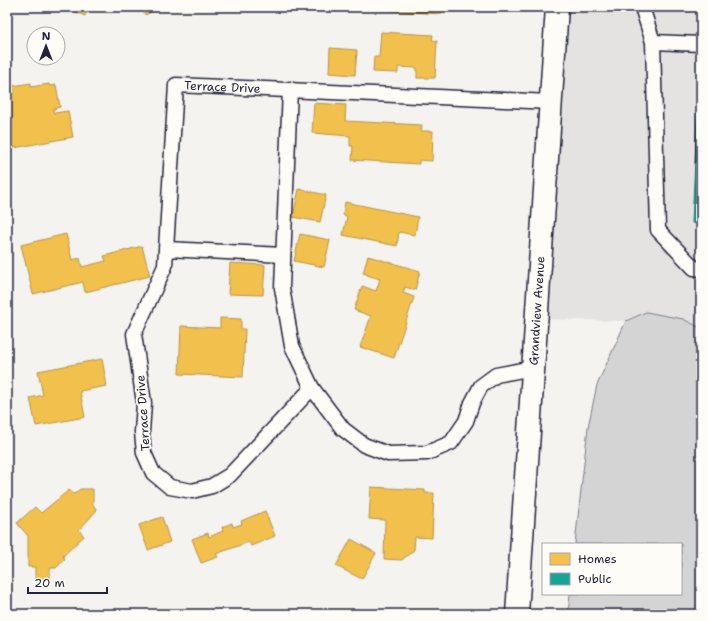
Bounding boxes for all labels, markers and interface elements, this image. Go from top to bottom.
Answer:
north arrow [26,26,66,66]
text: N [42,29,51,44]
street label: Terrace Drive [184,77,261,97]
street label: Grandview Avenue [525,255,549,366]
street label: Terrace Drive [132,374,154,452]
legend [542,543,682,595]
text: Homes [578,551,617,567]
scale bar [28,569,107,595]
text: Public [578,571,612,587]
text: 20 m [34,575,65,591]

